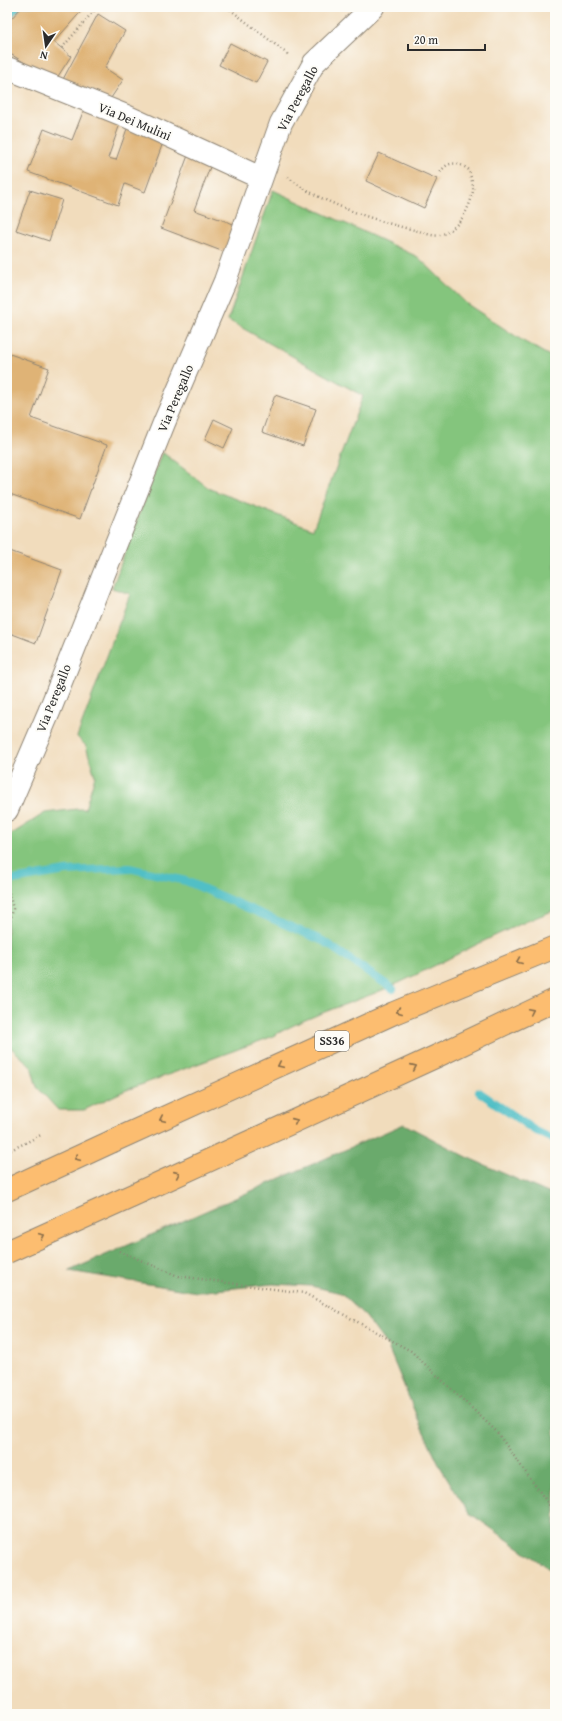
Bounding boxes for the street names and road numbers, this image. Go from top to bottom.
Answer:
street label: Via Peregallo [272,62,323,135]
street label: Via Dei Mulini [95,98,175,146]
street label: Via Peregallo [153,361,198,435]
street label: Via Peregallo [31,661,76,735]
road number: SS36 [315,1031,349,1051]

